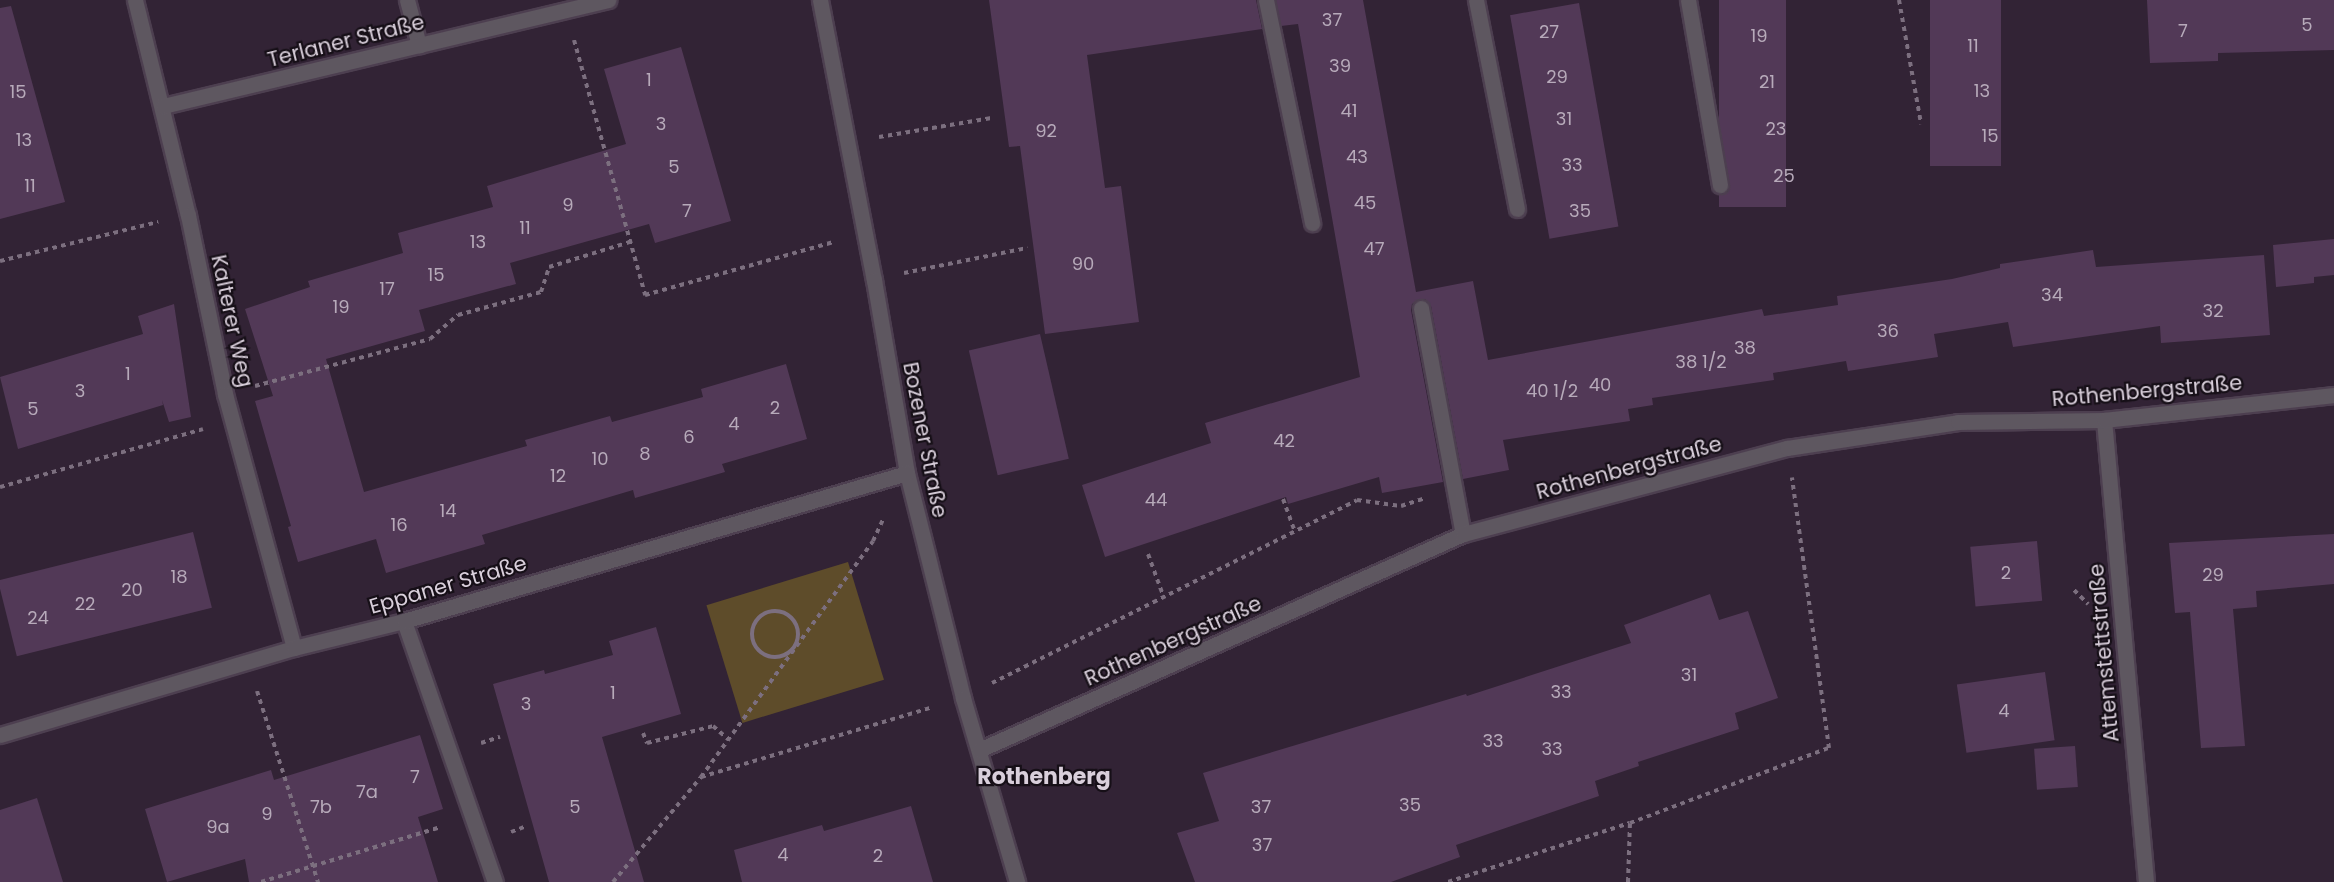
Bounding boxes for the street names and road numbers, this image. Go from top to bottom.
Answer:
street label: Terlaner Straße [265,9,427,73]
street label: Kalterer Weg [206,253,258,389]
street label: Bozener Straße [898,360,952,520]
street label: Rothenbergstraße [2051,370,2243,412]
street label: Rothenbergstraße [1534,431,1724,505]
street label: Eppaner Straße [366,550,530,620]
street label: Attemstettstraße [2084,563,2124,743]
street label: Rothenbergstraße [1081,591,1265,691]

